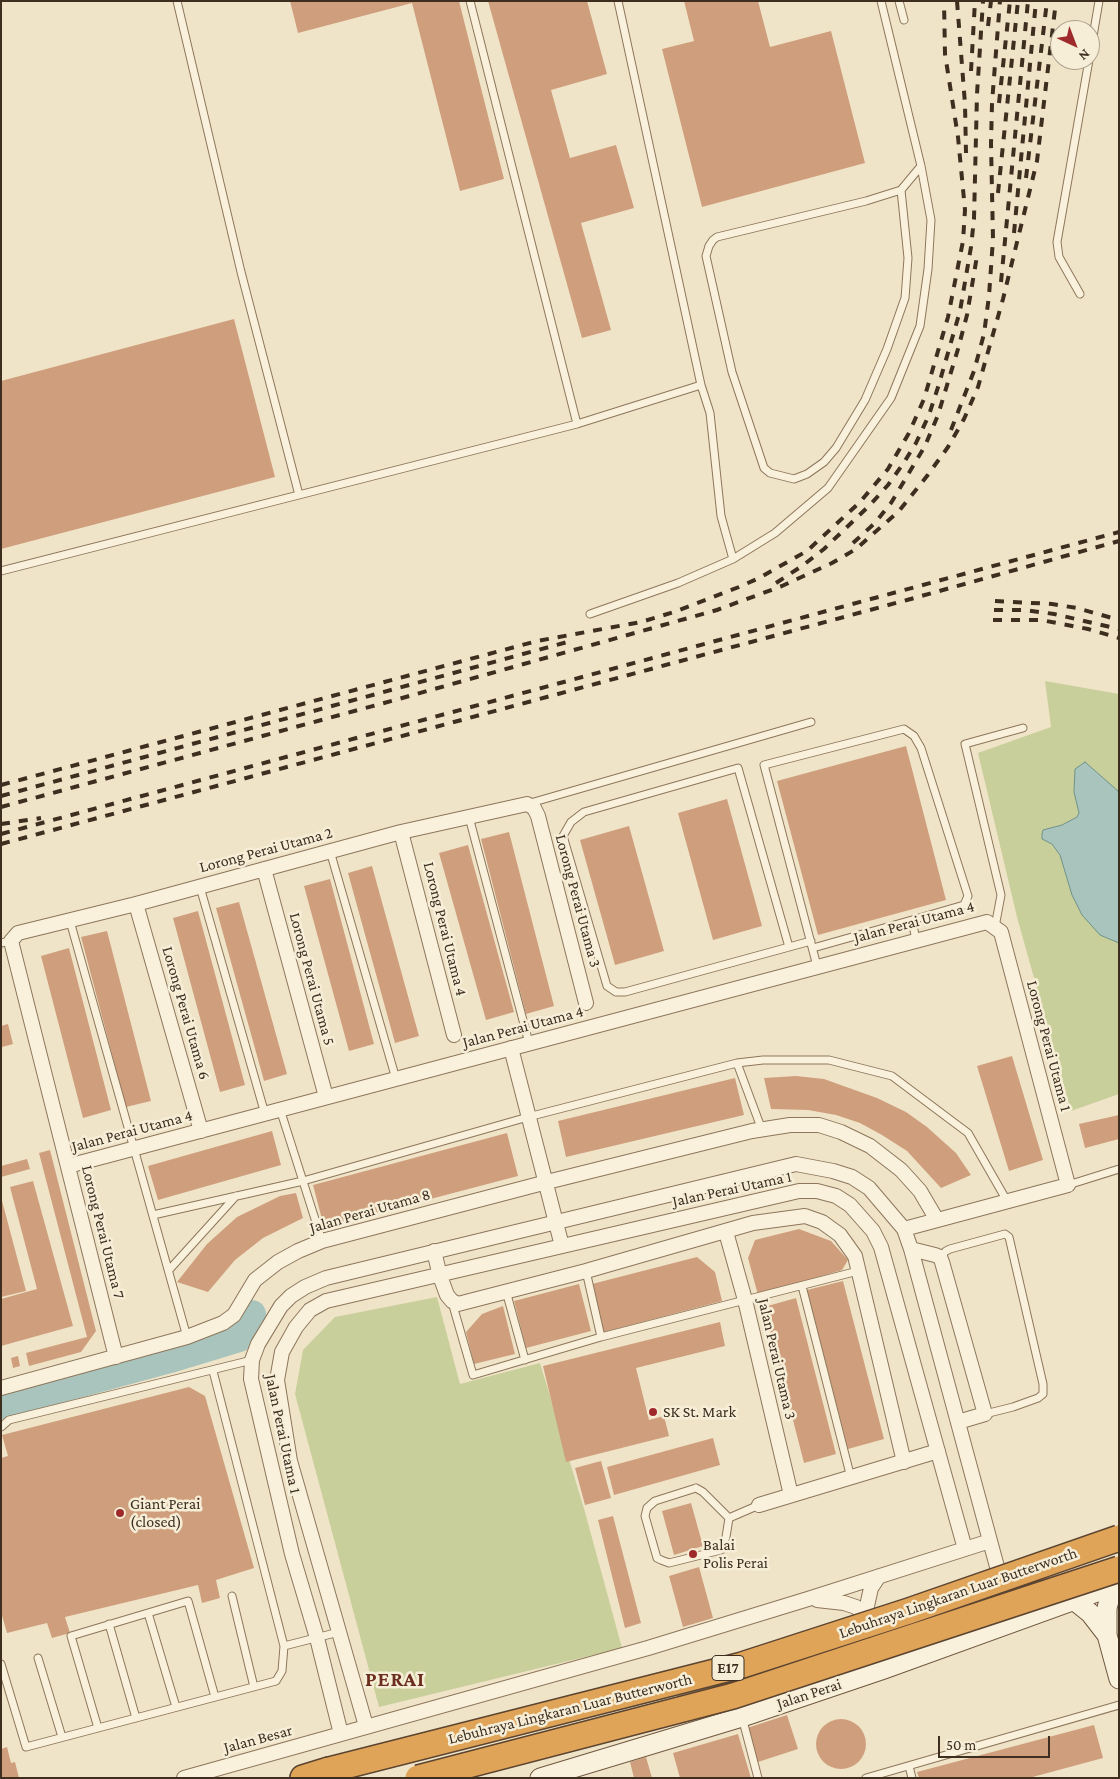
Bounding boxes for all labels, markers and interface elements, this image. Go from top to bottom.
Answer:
north arrow [1050,20,1100,70]
text: N [1076,46,1094,64]
street label: Lorong Perai Utama 2 [197,823,335,877]
street label: Lorong Perai Utama 3 [551,832,605,970]
street label: Lorong Perai Utama 4 [419,860,471,998]
street label: Jalan Perai Utama 4 [851,897,977,947]
street label: Lorong Perai Utama 5 [285,910,339,1048]
street label: Lorong Perai Utama 6 [158,944,214,1082]
street label: Lorong Perai Utama 1 [1022,978,1076,1114]
street label: Jalan Perai Utama 4 [460,1002,586,1052]
street label: Jalan Perai Utama 4 [69,1106,195,1156]
street label: Lorong Perai Utama 7 [77,1163,129,1301]
street label: Jalan Perai Utama 1 [671,1167,793,1211]
street label: Jalan Perai Utama 8 [307,1185,433,1237]
street label: Jalan Perai Utama 3 [754,1297,800,1421]
street label: Jalan Perai Utama 1 [261,1373,305,1495]
place label: SK St. Mark [663,1402,736,1422]
marker: SK St. Mark [647,1406,659,1418]
place label: Giant Perai (closed) [130,1494,200,1532]
marker: Giant Perai (closed) [114,1507,126,1519]
place label: Balai Polis Perai [703,1535,768,1573]
street label: Lebuhraya Lingkaran Luar Butterworth [836,1543,1080,1643]
marker: Balai Polis Perai [687,1548,699,1560]
road number: E17 [712,1656,744,1680]
district label: PERAI [364,1667,426,1693]
street label: Lebuhraya Lingkaran Luar Butterworth [446,1669,694,1749]
street label: Jalan Perai [774,1675,844,1713]
street label: Jalan Besar [221,1721,295,1757]
scale bar [940,1726,1052,1758]
text: 50 m [946,1737,976,1753]

